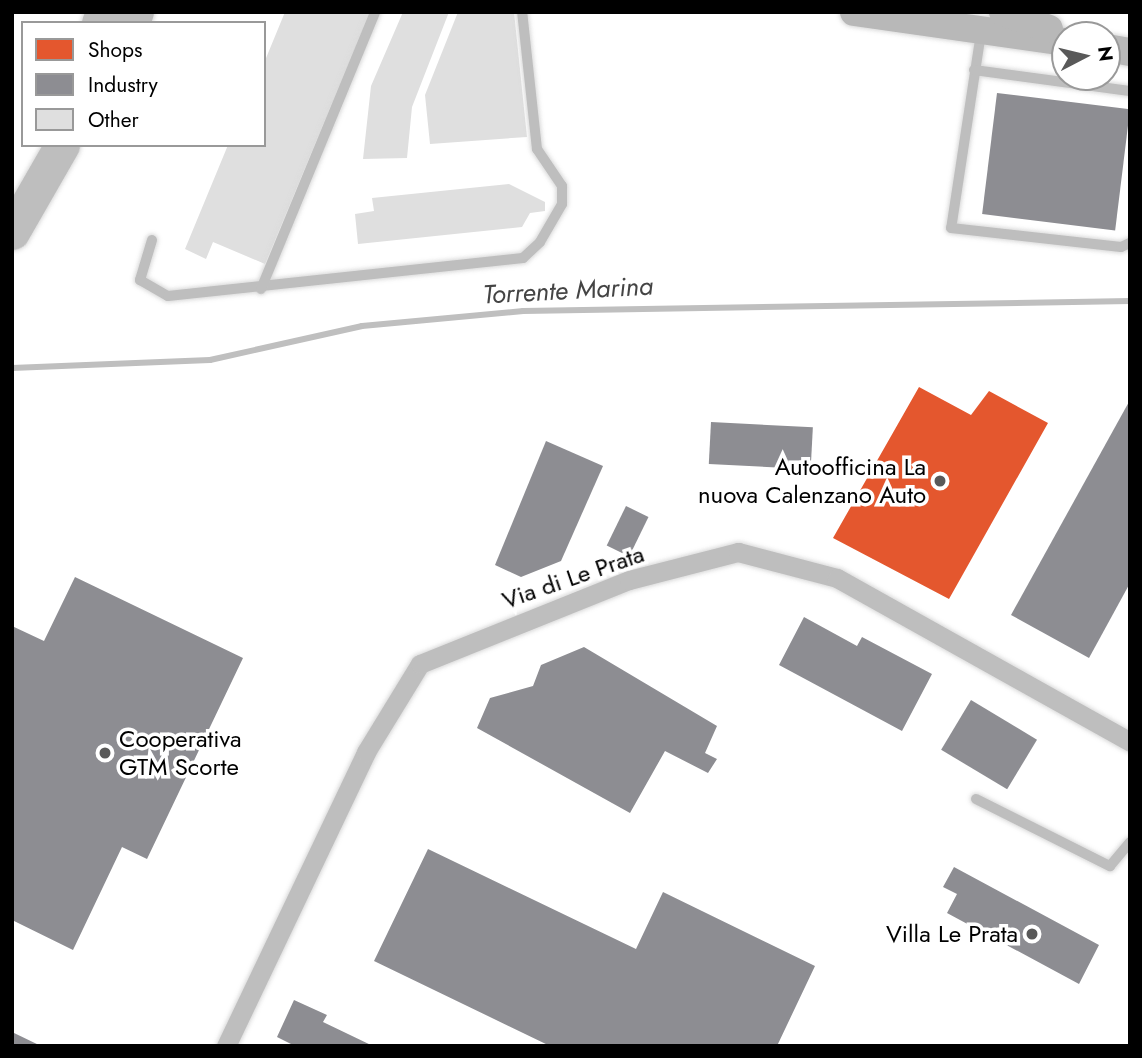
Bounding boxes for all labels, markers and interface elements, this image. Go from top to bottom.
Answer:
legend [21,21,266,147]
north arrow [1051,21,1121,91]
text: Shops [88,35,142,65]
text: N [1091,44,1120,63]
text: Industry [88,70,158,100]
text: Other [88,105,139,135]
water label: Torrente Marina [482,271,654,311]
place label: Autoofficina La nuova Calenzano Auto [698,453,926,509]
marker: Autoofficina La nuova Calenzano Auto [932,473,948,489]
street label: Via di Le Prata [498,539,648,615]
place label: Cooperativa GTM Scorte [119,725,242,781]
marker: Cooperativa GTM Scorte [97,745,113,761]
place label: Villa Le Prata [886,920,1018,948]
marker: Villa Le Prata [1024,926,1040,942]

